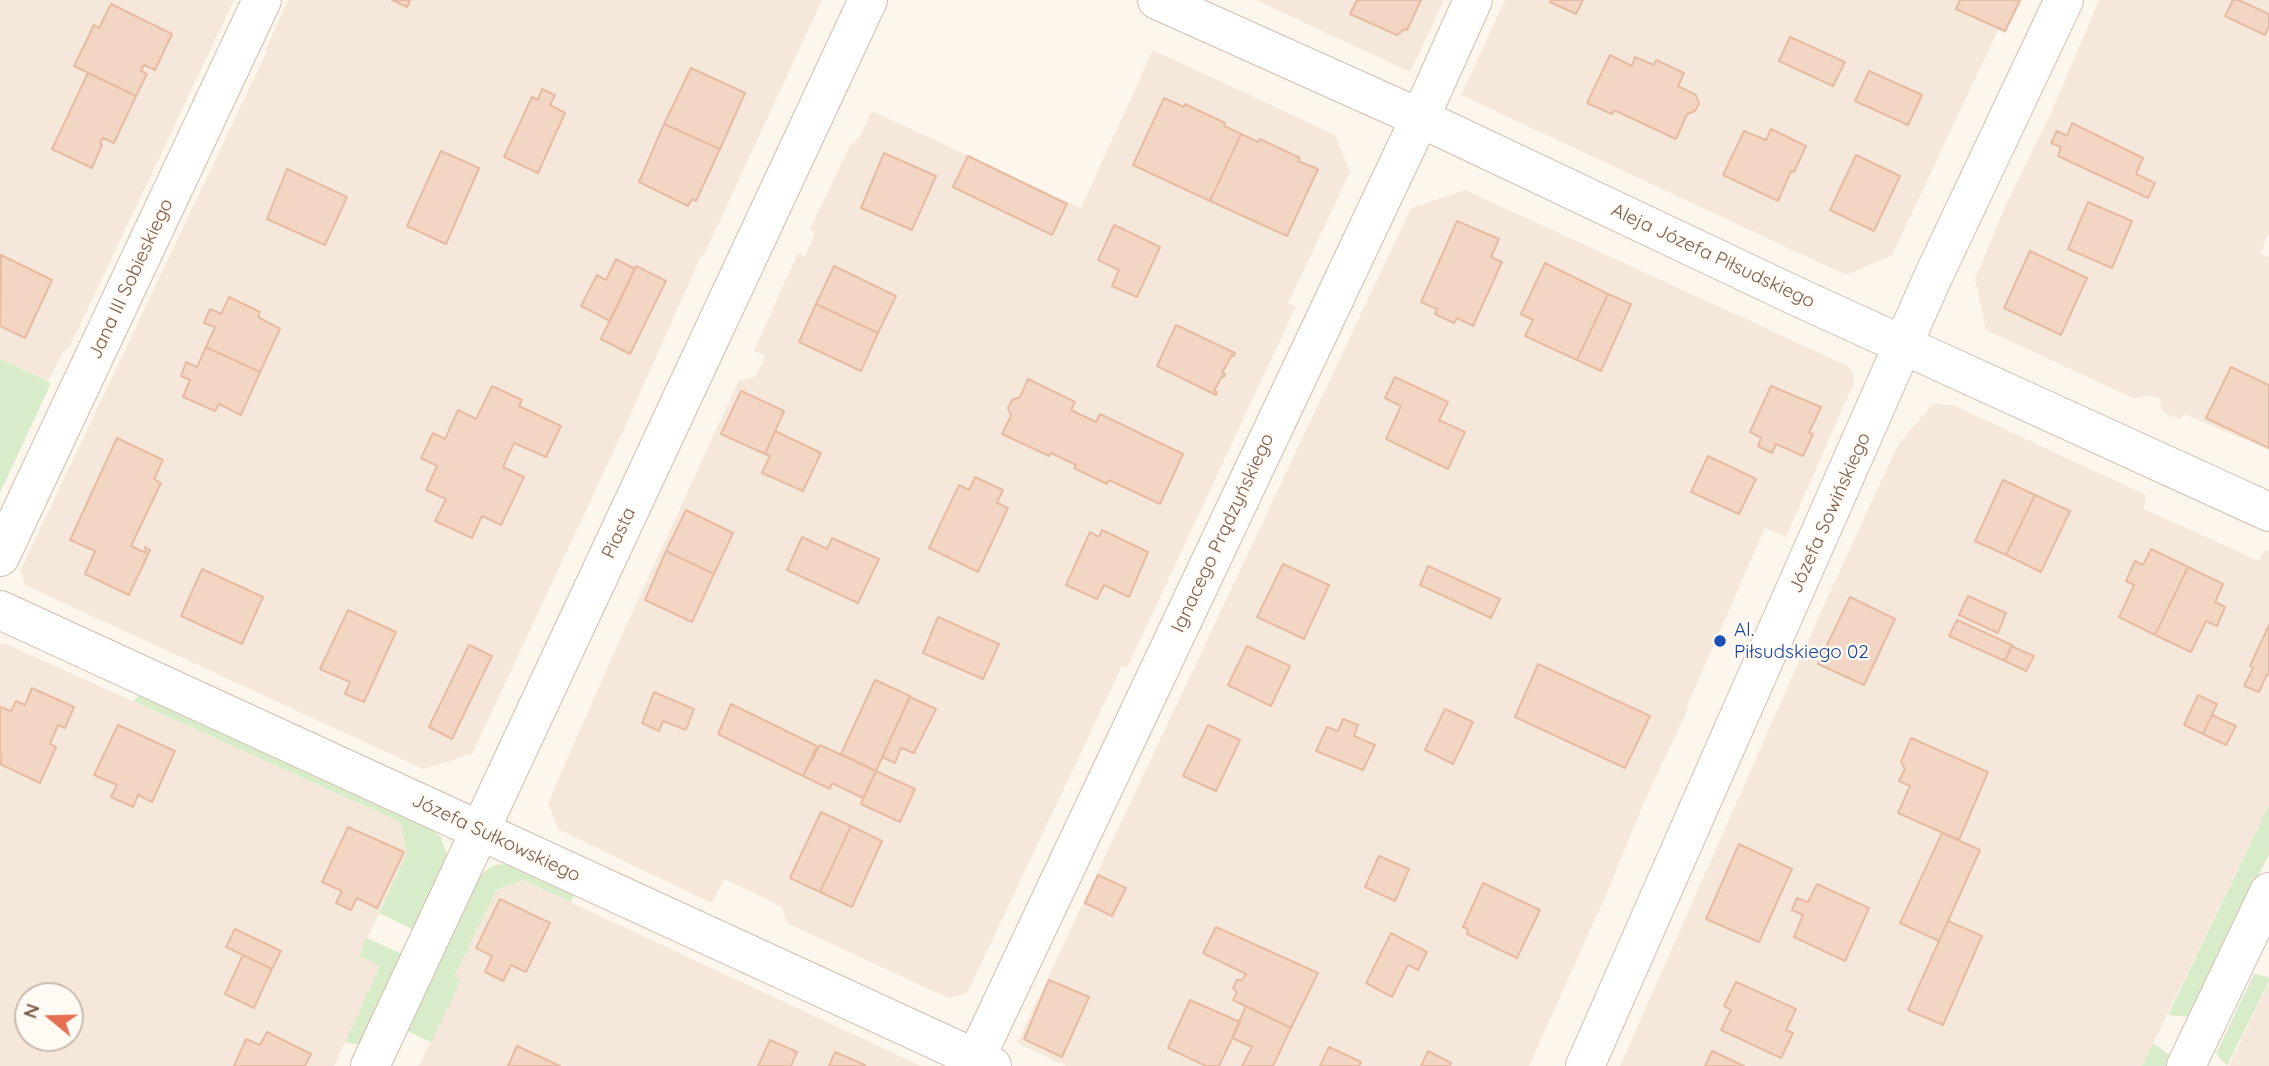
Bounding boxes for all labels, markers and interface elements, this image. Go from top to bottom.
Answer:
street label: Jana III Sobieskiego [84,195,178,363]
street label: Aleja Józefa Piłsudskiego [1608,199,1818,313]
street label: Józefa Sowińskiego [1784,429,1876,597]
street label: Ignacego Prądzyńskiego [1167,430,1279,636]
street label: Piasta [597,504,641,562]
place label: Al. Piłsudskiego 02 [1734,619,1869,663]
marker: Al. Piłsudskiego 02 [1712,633,1728,649]
street label: Józefa Sułkowskiego [408,789,584,887]
north arrow [14,982,84,1052]
text: N [17,1000,45,1021]

